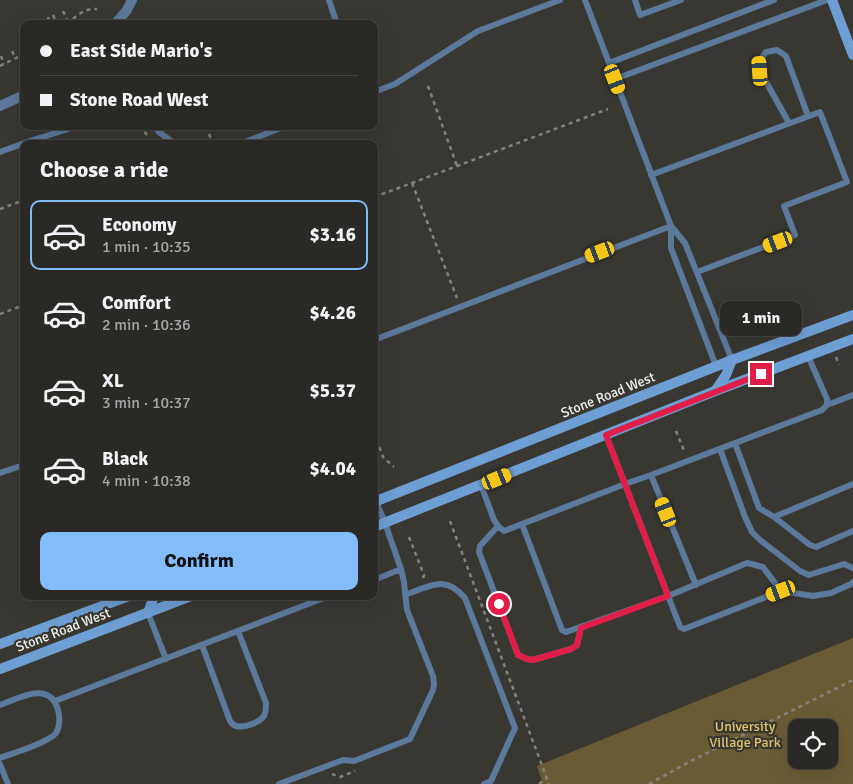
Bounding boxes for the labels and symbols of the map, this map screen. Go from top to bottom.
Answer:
car [751,56,768,86]
car [602,62,627,96]
car [761,230,794,254]
car [583,240,616,264]
callout: 1 min [720,302,802,336]
route end [750,363,772,385]
street label: Stone Road West [558,368,658,422]
car [480,466,513,492]
car [653,495,678,529]
car [764,579,797,603]
route start [488,593,510,615]
street label: Stone Road West [13,604,113,656]
park label: University Village Park [709,718,781,751]

